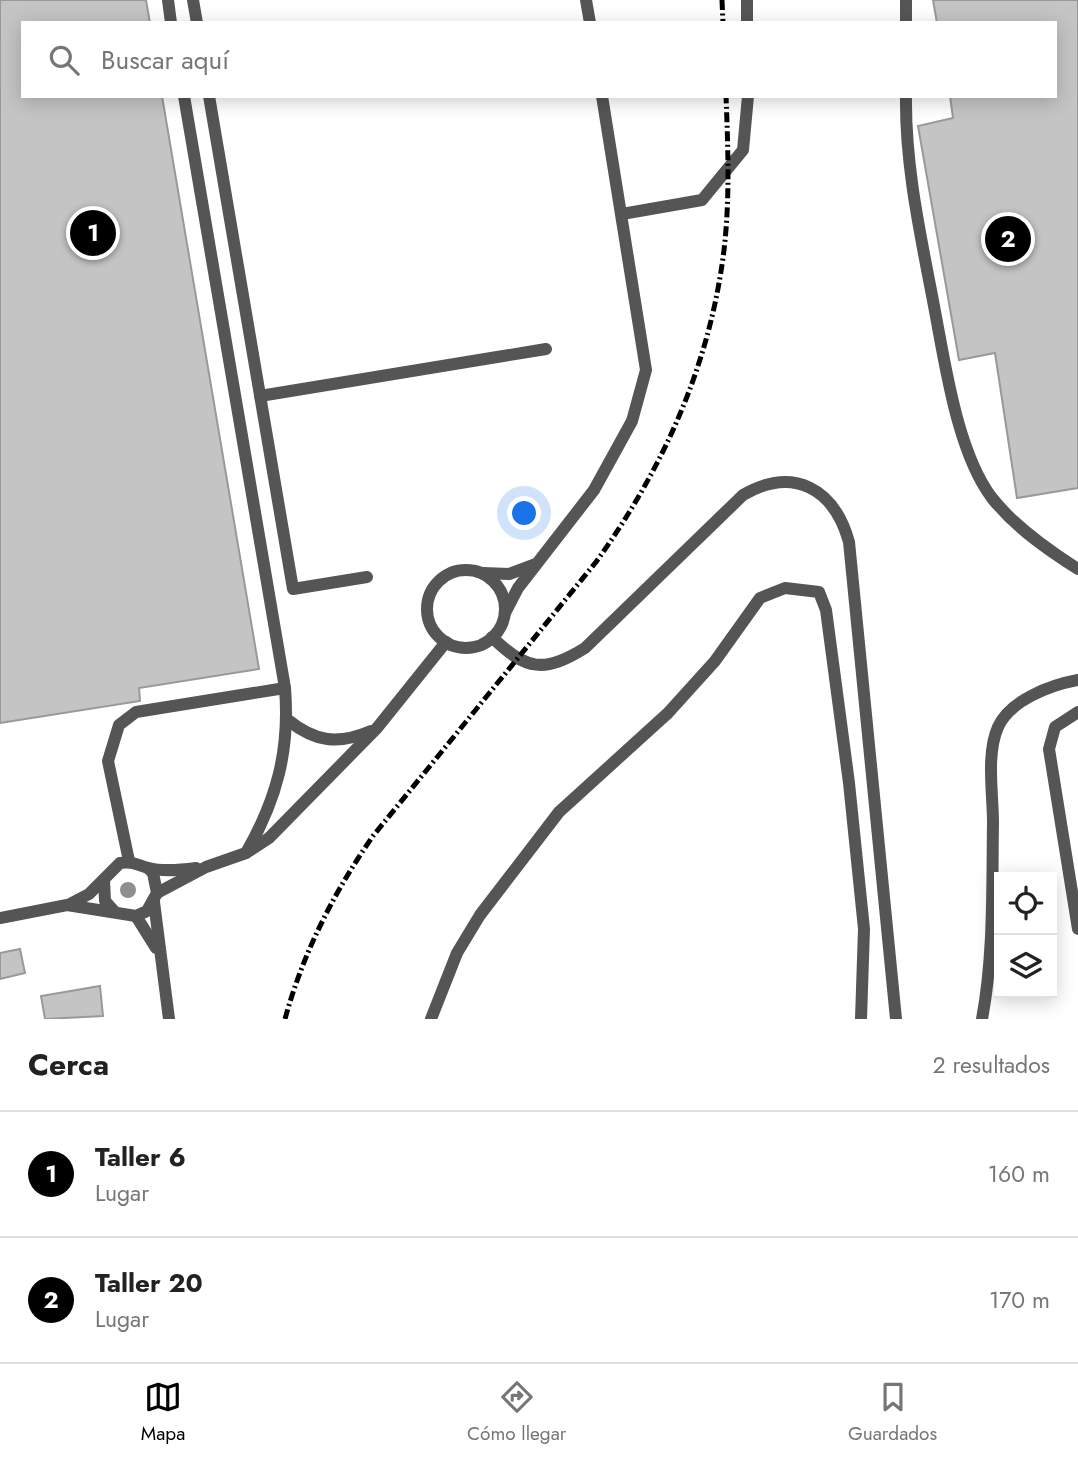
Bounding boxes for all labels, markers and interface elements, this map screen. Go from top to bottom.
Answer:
search box [21,21,1057,98]
icon: search [45,41,83,79]
text: Buscar aquí [101,41,229,79]
pin: 1 [70,207,116,259]
pin: 2 [985,213,1031,265]
your location [507,496,541,530]
map controls [994,872,1057,998]
button: locate [994,872,1057,935]
button: layers [994,935,1057,998]
text: Cerca [28,1043,109,1086]
text: 2 resultados [932,1048,1050,1082]
text: Taller 6 [95,1138,186,1176]
text: 1 [45,1157,57,1191]
text: 160 m [988,1157,1050,1191]
text: Lugar [95,1176,149,1210]
text: Taller 20 [95,1264,203,1302]
text: 2 [43,1283,59,1317]
text: 170 m [989,1283,1050,1317]
text: Lugar [95,1302,149,1336]
tab: Mapa [141,1378,185,1447]
tab: Cómo llegar [467,1378,566,1447]
tab: Guardados [848,1378,937,1447]

